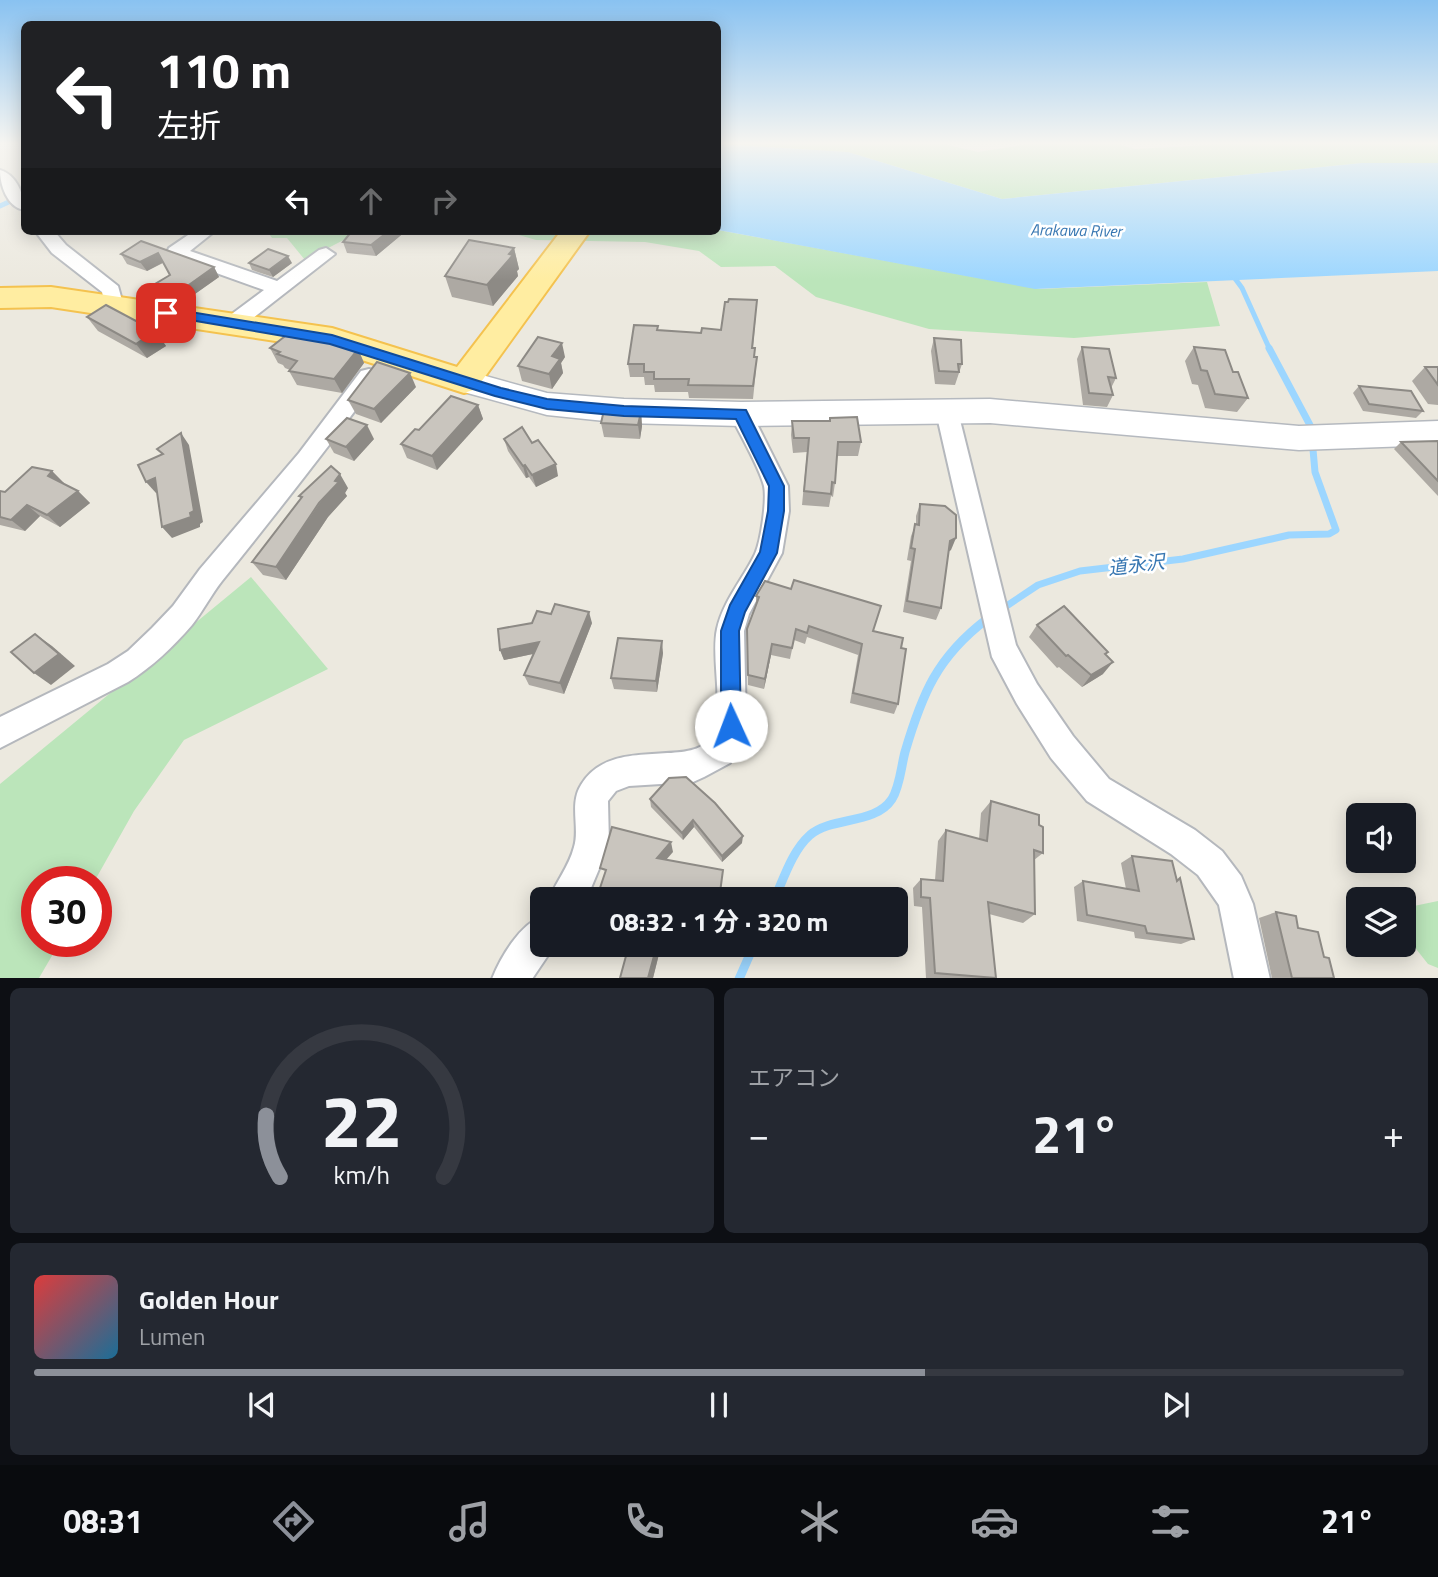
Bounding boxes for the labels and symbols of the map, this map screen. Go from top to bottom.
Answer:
water label: Arakawa River [1030,217,1124,243]
pin [136,283,196,343]
water label: 道永沢 [1106,546,1169,582]
position arrow [694,689,768,763]
speed limit sign: 30 [21,866,112,957]

